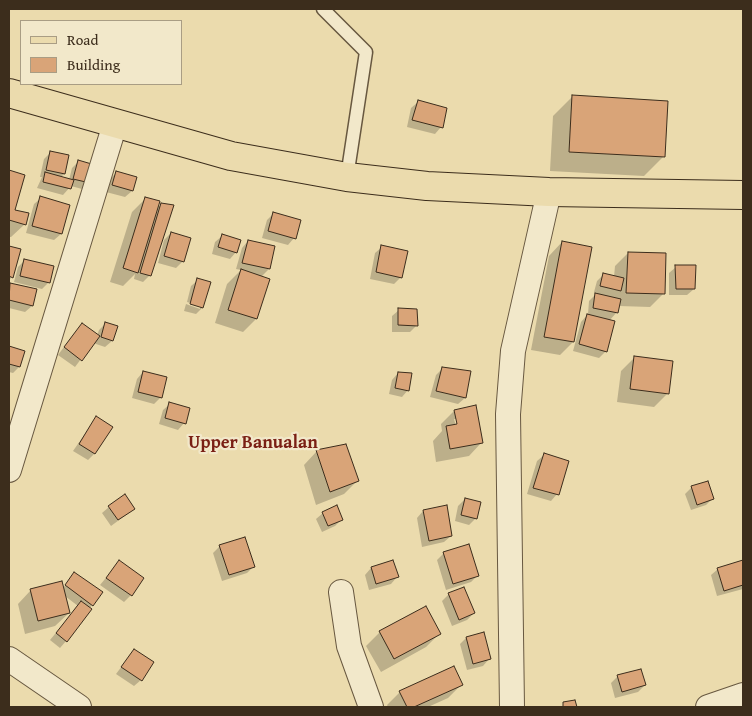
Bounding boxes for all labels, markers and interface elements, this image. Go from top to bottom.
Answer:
legend [20,20,182,85]
text: Road [67,29,98,50]
text: Building [67,54,120,75]
district label: Upper Banualan [188,432,318,454]

